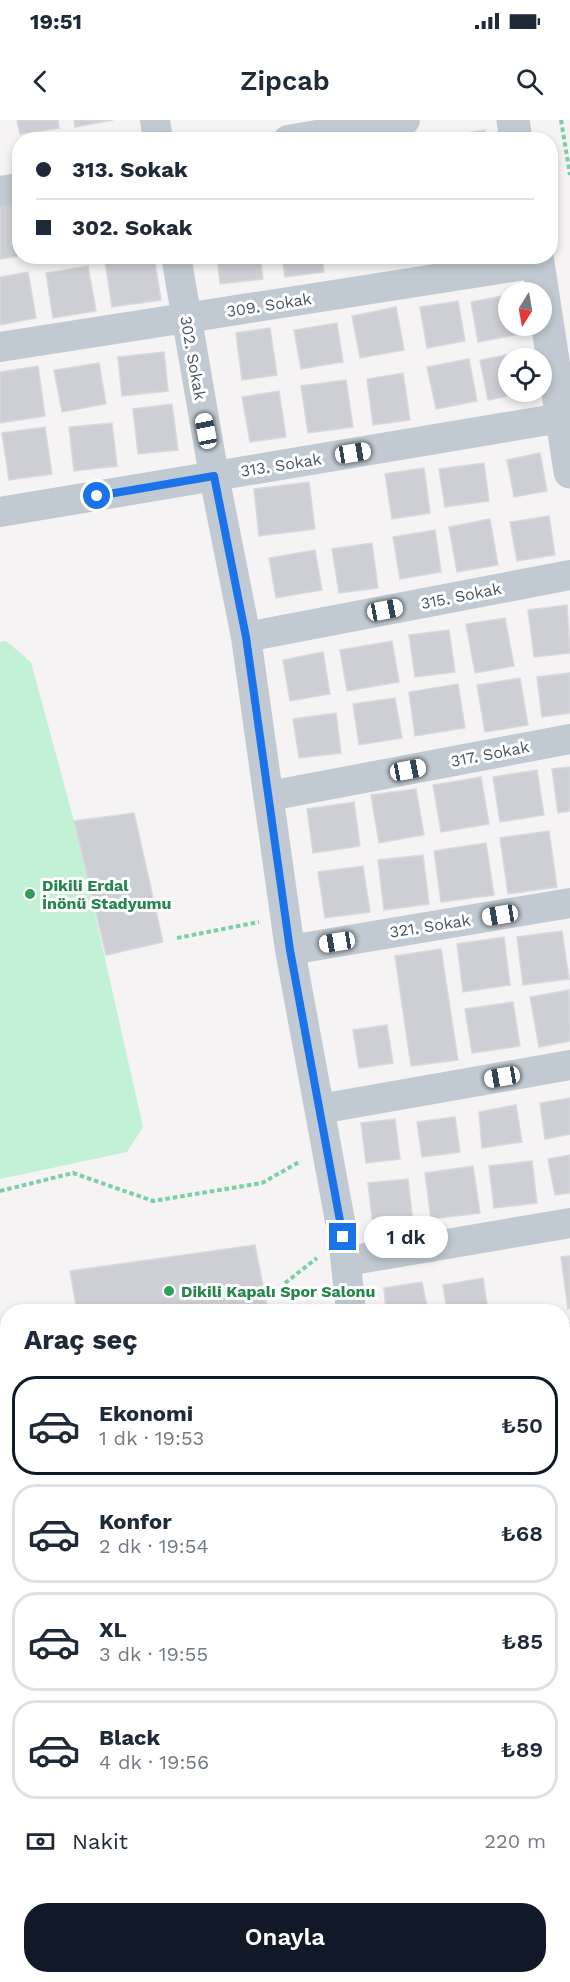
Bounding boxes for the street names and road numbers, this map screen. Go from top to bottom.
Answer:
street label: 309. Sokak [225,289,313,321]
street label: 302. Sokak [176,314,210,402]
street label: 313. Sokak [239,449,323,481]
street label: 315. Sokak [419,579,503,613]
street label: 317. Sokak [449,737,531,771]
street label: 321. Sokak [388,910,472,942]

